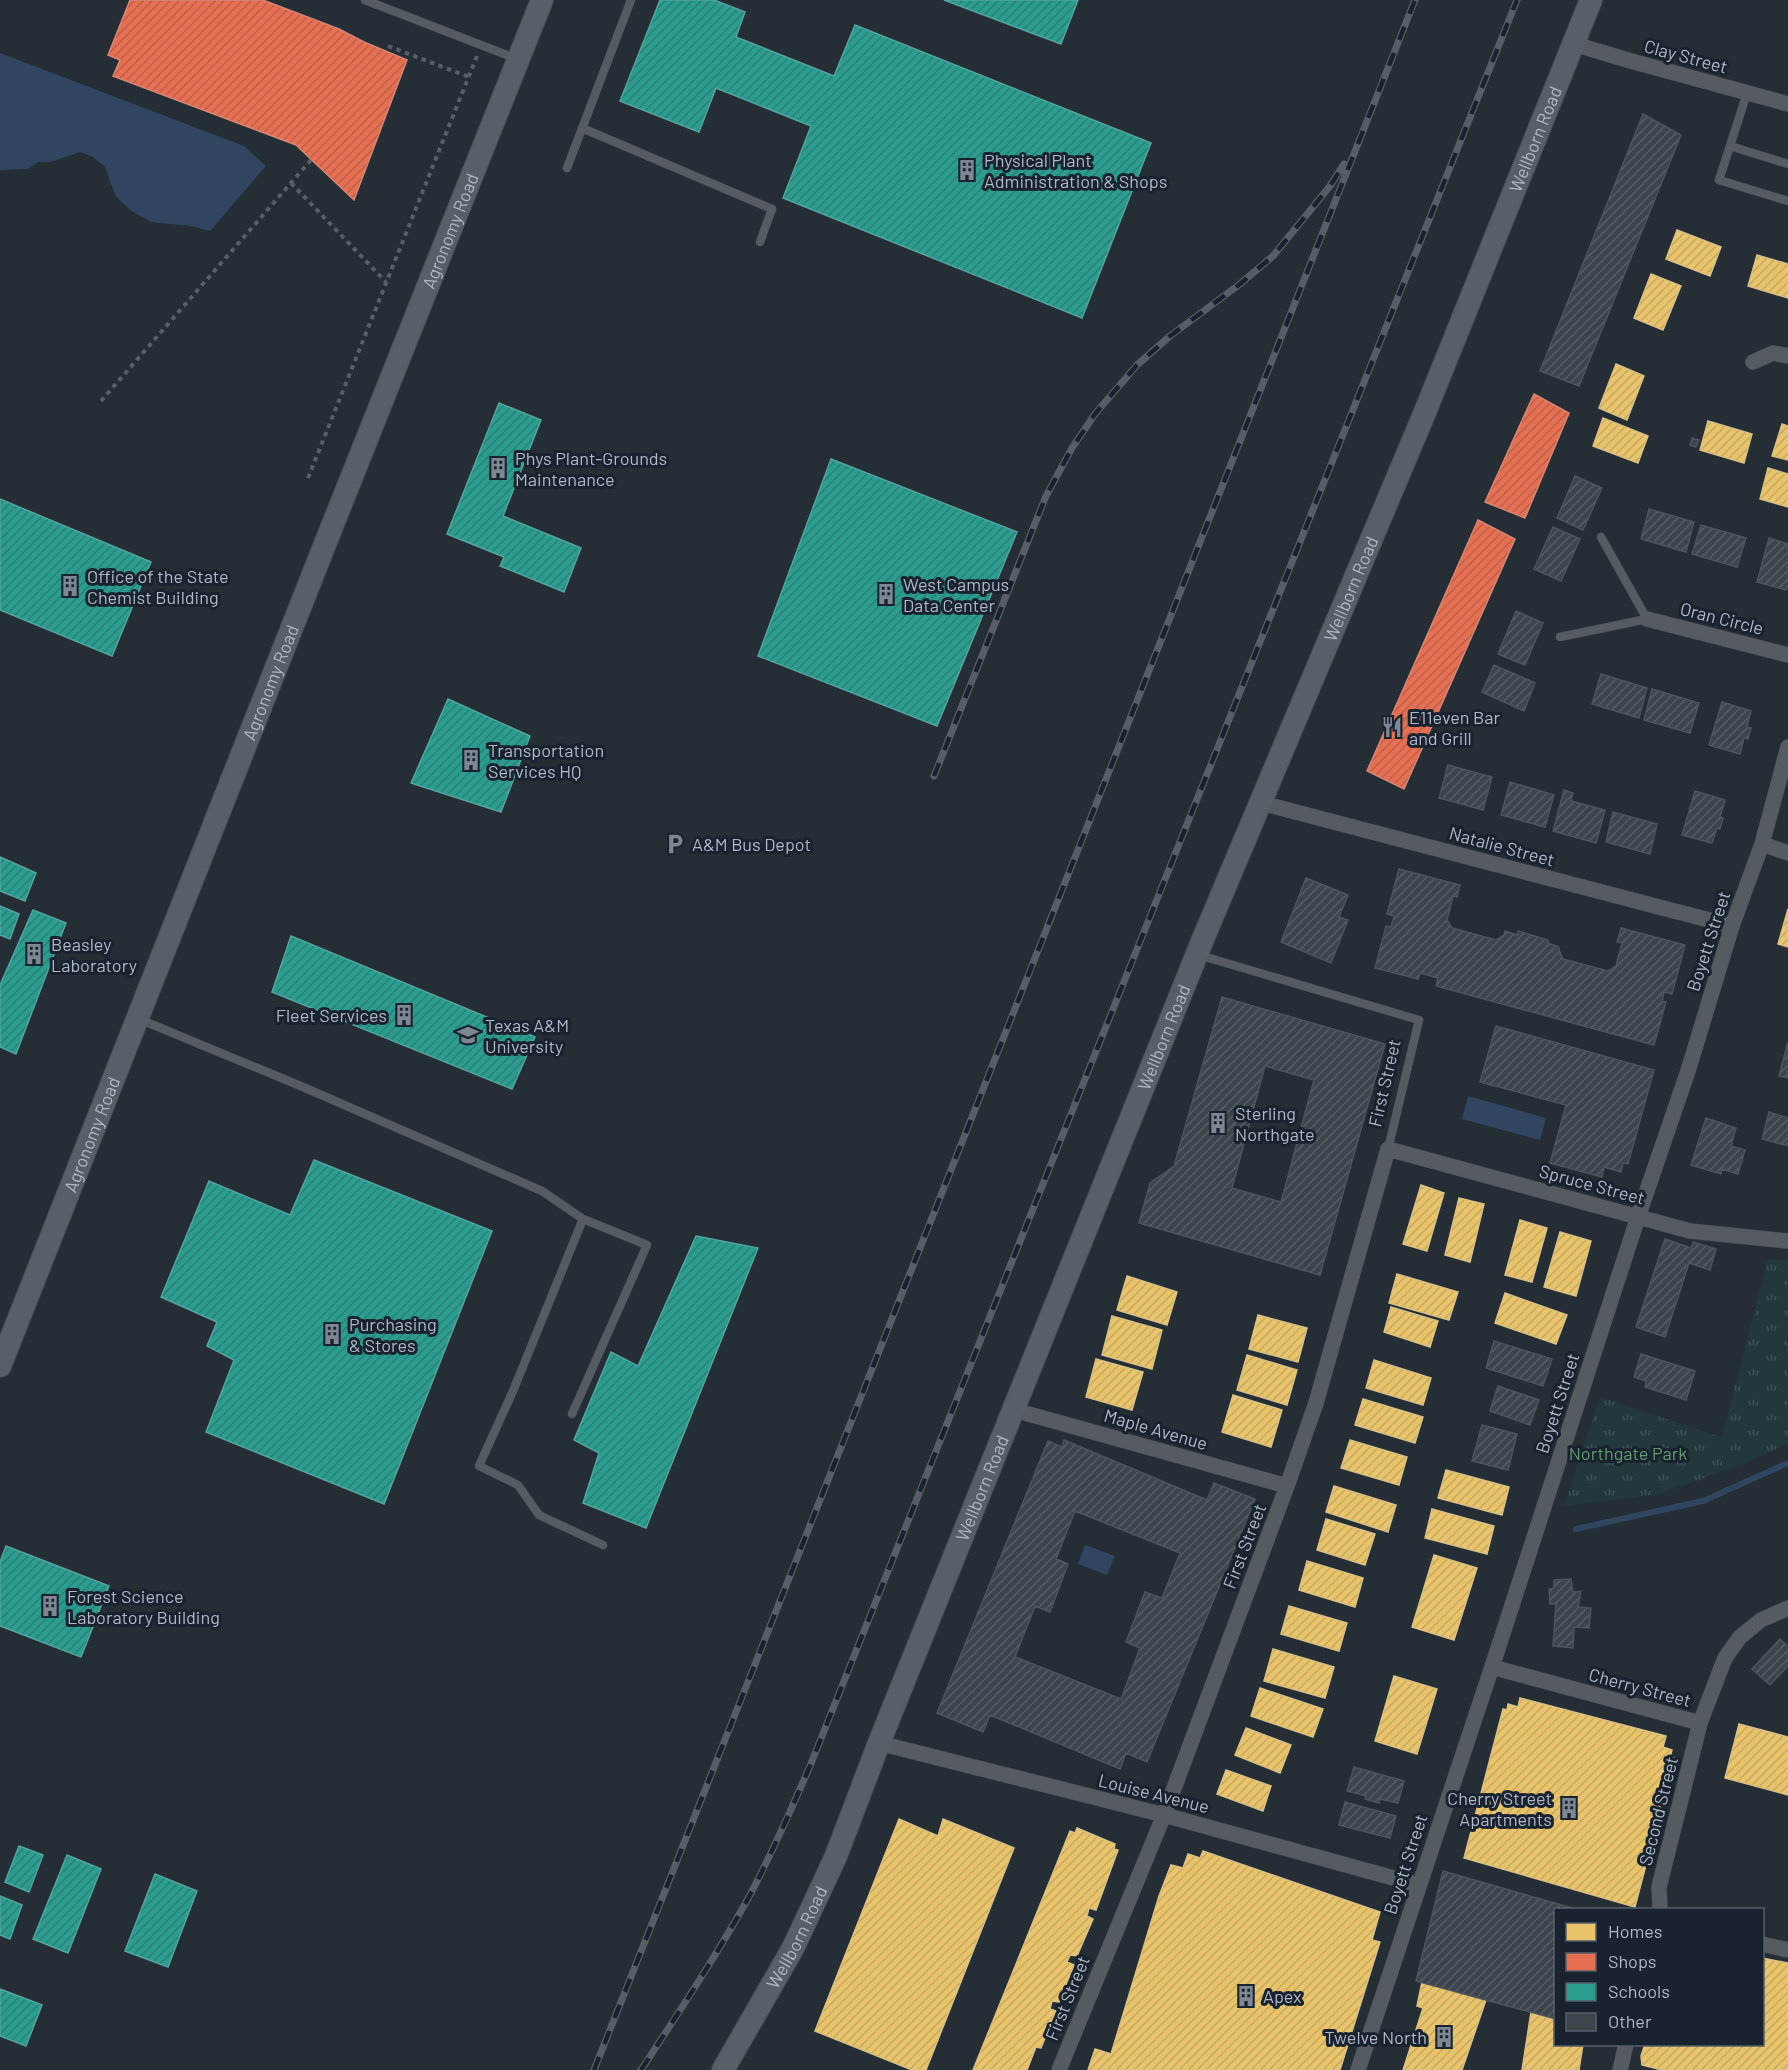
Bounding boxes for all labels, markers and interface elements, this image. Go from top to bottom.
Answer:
street label: Clay Street [1642,34,1730,78]
street label: Wellborn Road [1504,83,1566,195]
place label: Physical Plant Administration & Shops [984,149,1167,192]
building icon: Physical Plant Administration & Shops [955,158,979,182]
street label: Agronomy Road [417,170,483,292]
place label: Phys Plant-Grounds Maintenance [515,447,667,490]
building icon: Phys Plant-Grounds Maintenance [486,456,510,480]
street label: Wellborn Road [1319,533,1382,645]
place label: Office of the State Chemist Building [87,565,229,608]
place label: West Campus Data Center [903,573,1009,616]
building icon: Office of the State Chemist Building [58,574,82,598]
building icon: West Campus Data Center [874,582,898,606]
street label: Oran Circle [1678,597,1766,639]
street label: Agronomy Road [238,622,303,743]
place label: E11even Bar and Grill [1409,706,1500,749]
restaurant icon: E11even Bar and Grill [1380,715,1404,739]
place label: Transportation Services HQ [488,739,604,782]
building icon: Transportation Services HQ [459,748,483,772]
street label: Natalie Street [1447,821,1557,871]
parking icon: A&M Bus Depot [663,832,687,856]
place label: A&M Bus Depot [692,833,811,855]
street label: Boyett Street [1681,888,1735,994]
place label: Beasley Laboratory [51,933,137,976]
building icon: Beasley Laboratory [22,942,46,966]
street label: Wellborn Road [1132,981,1195,1093]
building icon: Fleet Services [392,1003,416,1027]
place label: Fleet Services [276,1004,387,1026]
place label: Texas A&M University [485,1014,569,1057]
school or university icon: Texas A&M University [456,1023,480,1047]
street label: First Street [1363,1037,1405,1129]
street label: Agronomy Road [59,1074,124,1195]
place label: Sterling Northgate [1235,1102,1315,1145]
building icon: Sterling Northgate [1206,1111,1230,1135]
street label: Spruce Street [1537,1159,1647,1209]
place label: Purchasing & Stores [349,1313,437,1356]
building icon: Purchasing & Stores [320,1322,344,1346]
street label: Boyett Street [1530,1350,1584,1456]
street label: Maple Avenue [1102,1404,1210,1454]
street label: Wellborn Road [951,1432,1013,1544]
park label: Northgate Park [1569,1442,1687,1464]
street label: First Street [1218,1500,1270,1592]
place label: Forest Science Laboratory Building [67,1585,220,1628]
building icon: Forest Science Laboratory Building [38,1594,62,1618]
street label: Cherry Street [1587,1663,1693,1711]
street label: Second Street [1634,1754,1682,1868]
street label: Louise Avenue [1096,1769,1212,1817]
place label: Cherry Street Apartments [1447,1787,1552,1830]
building icon: Cherry Street Apartments [1557,1796,1581,1820]
street label: Boyett Street [1378,1811,1432,1917]
street label: Wellborn Road [761,1882,832,1992]
legend [1554,1908,1764,2046]
text: Homes [1608,1920,1662,1942]
text: Shops [1608,1950,1657,1972]
street label: First Street [1040,1953,1094,2043]
text: Schools [1608,1980,1670,2002]
building icon: Apex [1234,1984,1258,2008]
place label: Apex [1263,1985,1302,2007]
text: Other [1608,2010,1652,2032]
building icon: Twelve North [1432,2025,1456,2049]
place label: Twelve North [1325,2026,1427,2048]

